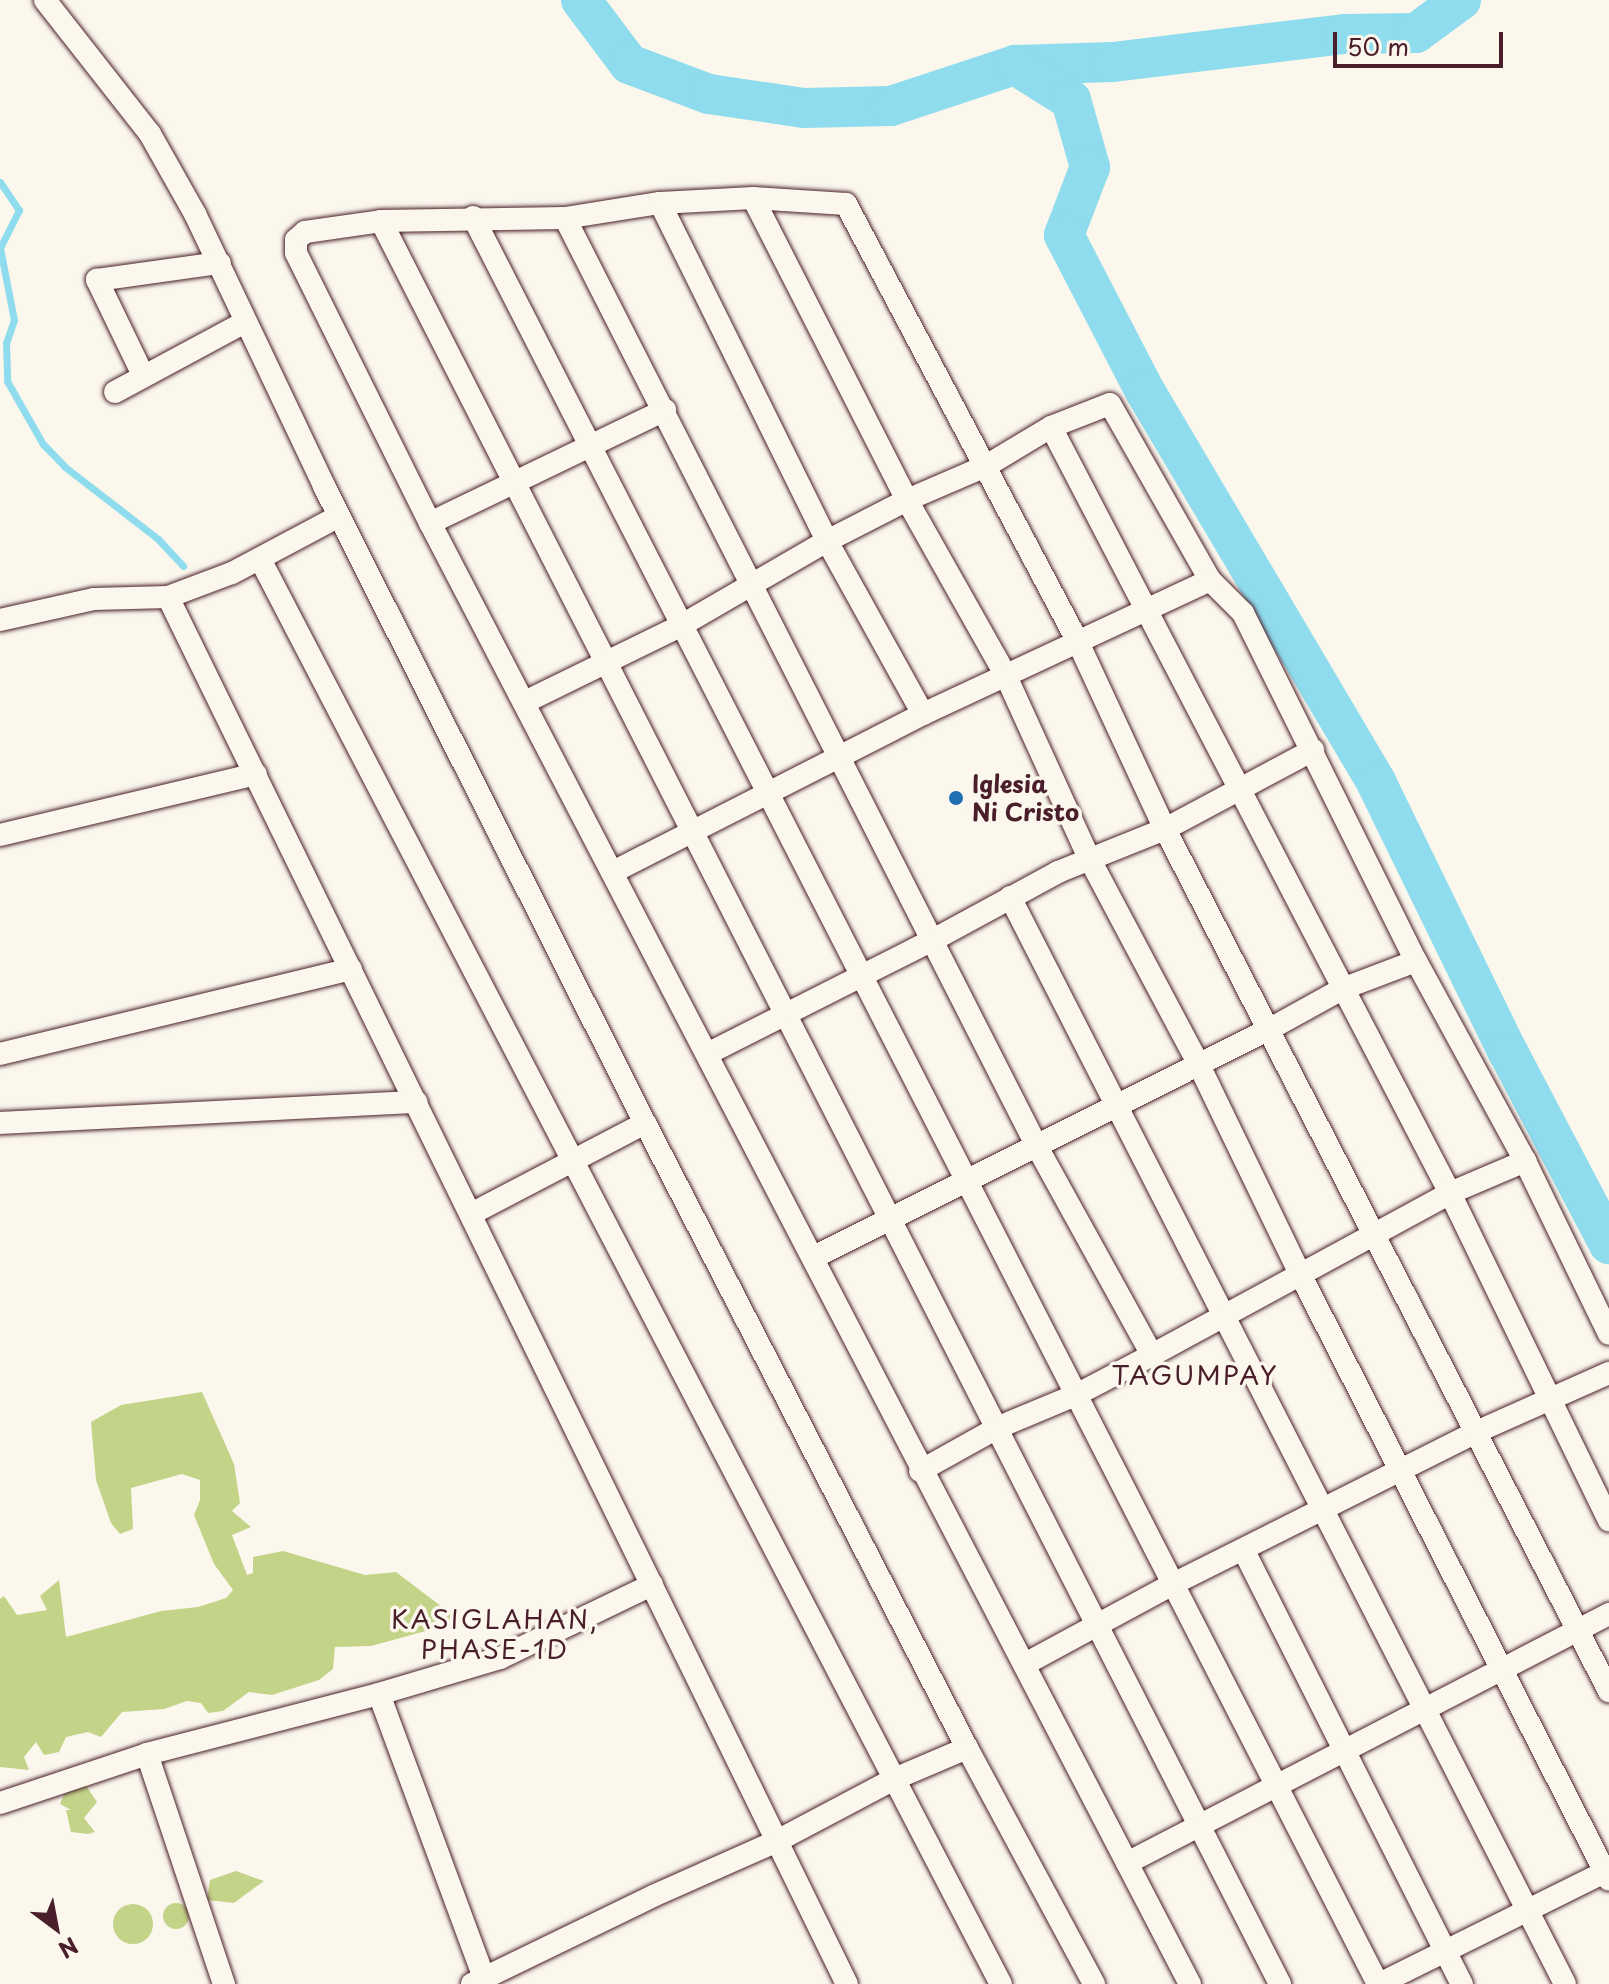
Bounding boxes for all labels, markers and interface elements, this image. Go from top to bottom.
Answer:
scale bar [1337,16,1507,66]
text: 50 m [1347,28,1409,64]
place label: Iglesia Ni Cristo [972,770,1080,826]
marker: Iglesia Ni Cristo [947,789,965,807]
district label: TAGUMPAY [1113,1359,1277,1391]
district label: KASIGLAHAN, PHASE-1D [392,1603,598,1664]
north arrow [16,1888,96,1968]
text: N [53,1930,85,1967]

